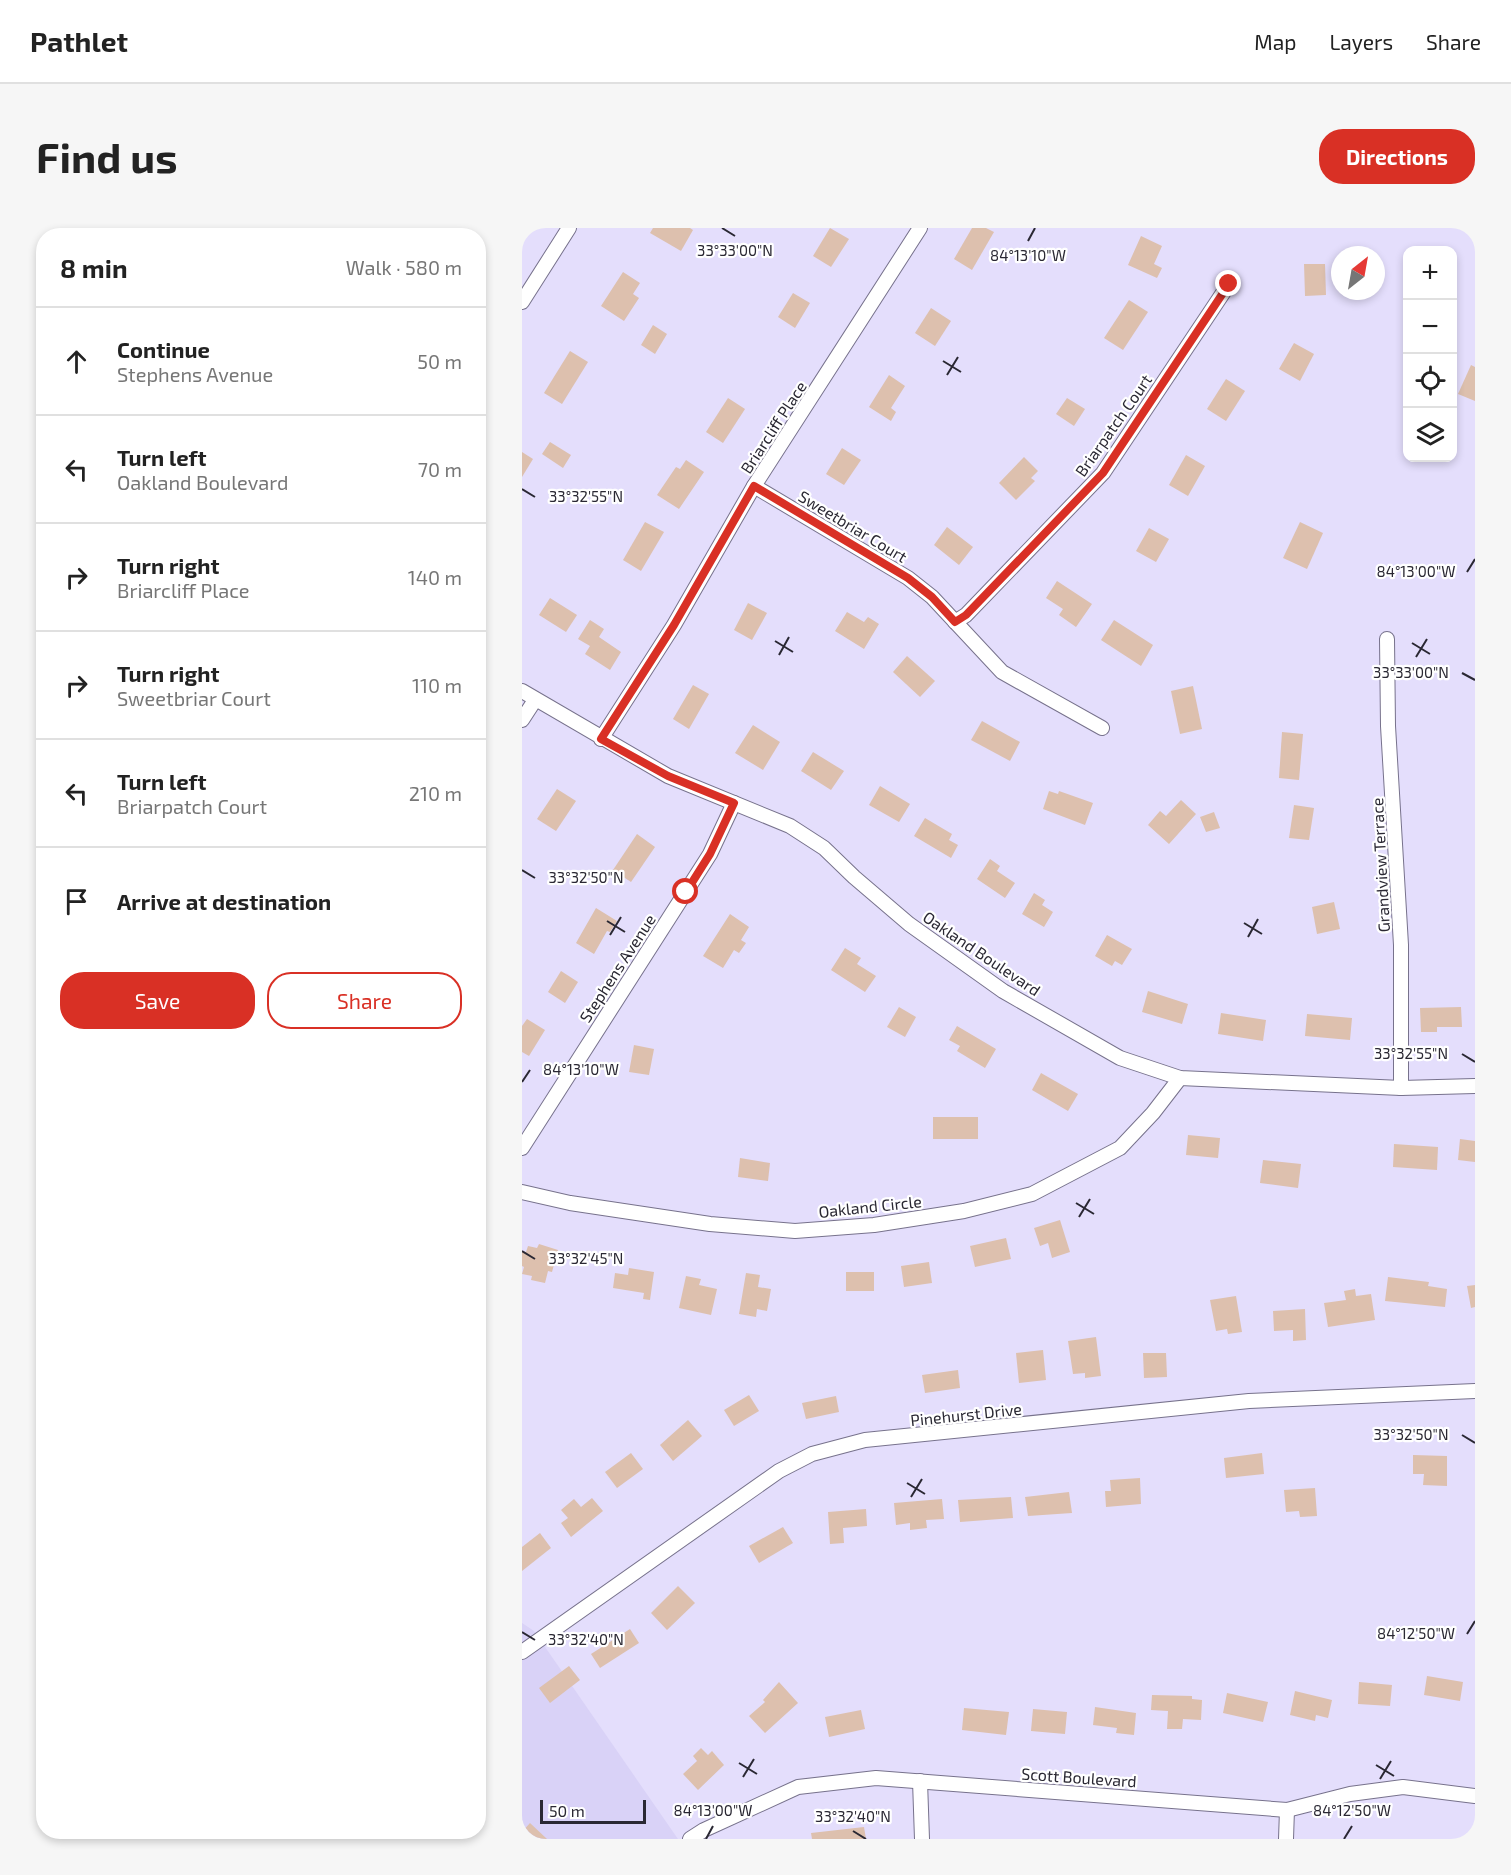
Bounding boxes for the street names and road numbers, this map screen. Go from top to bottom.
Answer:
street label: Briarpatch Court [1071,370,1155,480]
street label: Briarcliff Place [736,377,810,477]
street label: Sweetbriar Court [795,486,911,566]
street label: Grandview Terrace [1367,797,1393,933]
street label: Oakland Boulevard [920,907,1044,999]
street label: Stephens Avenue [575,910,659,1026]
street label: Oakland Circle [817,1191,923,1221]
street label: Pinehurst Drive [909,1399,1023,1429]
street label: Scott Boulevard [1021,1763,1137,1791]

